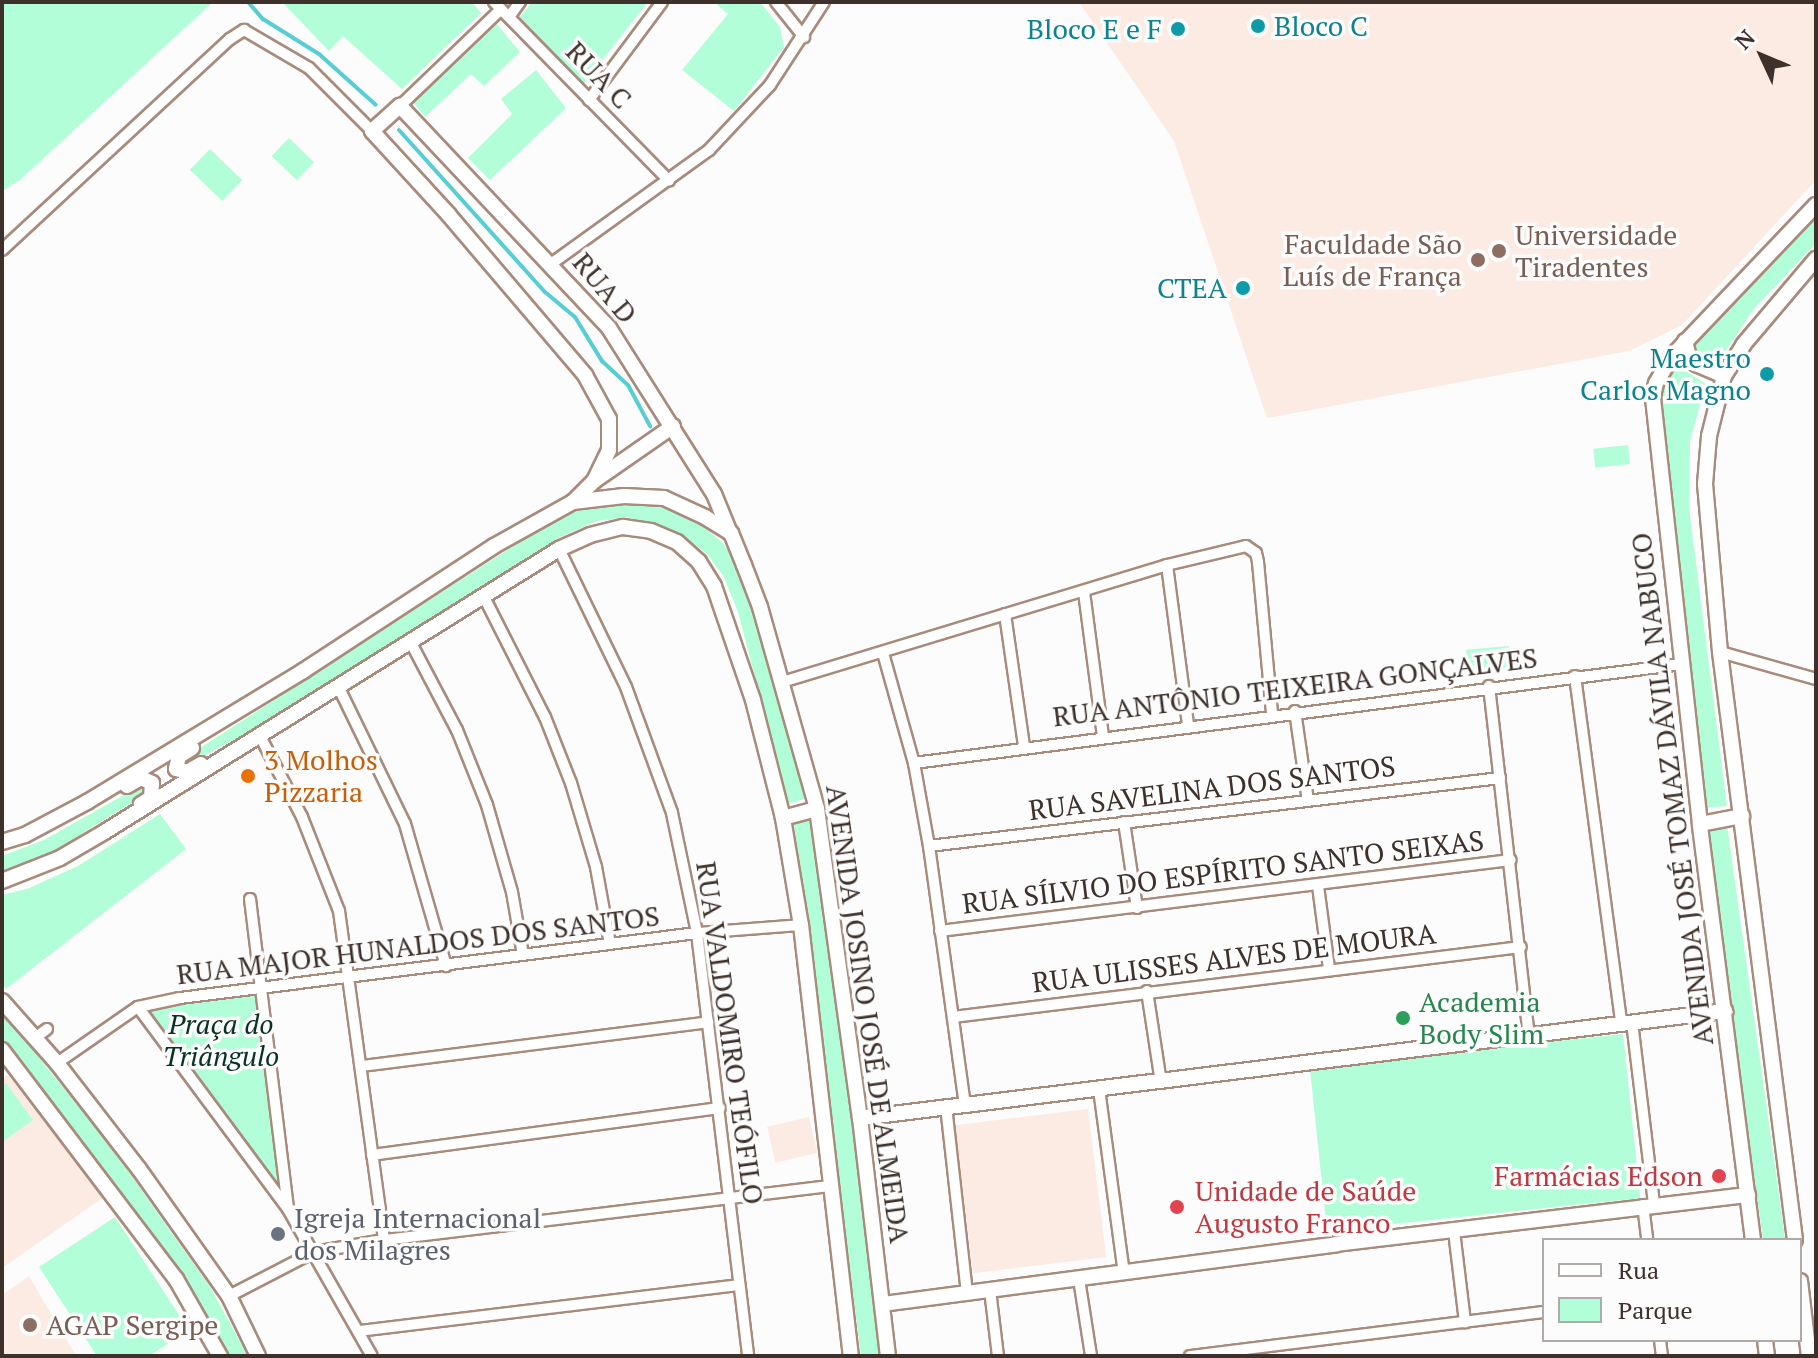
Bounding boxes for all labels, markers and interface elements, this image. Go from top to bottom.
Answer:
place label: Bloco C [1274,9,1368,43]
place label: Bloco E e F [1027,12,1162,46]
north arrow [1722,16,1802,96]
marker: Bloco C [1249,17,1267,35]
marker: Bloco E e F [1169,20,1187,38]
text: N [1728,23,1761,55]
street label: RUA C [559,34,639,116]
place label: Universidade Tiradentes [1515,218,1677,284]
place label: Faculdade São Luís de França [1283,227,1462,293]
marker: Universidade Tiradentes [1490,242,1508,260]
street label: RUA D [566,246,644,330]
marker: Faculdade São Luís de França [1469,251,1487,269]
place label: CTEA [1157,271,1227,305]
marker: CTEA [1234,279,1252,297]
place label: Maestro Carlos Magno [1580,341,1751,407]
marker: Maestro Carlos Magno [1758,365,1776,383]
street label: AVENIDA JOSÉ TOMAZ DÁVILA NABUCO [1624,530,1720,1048]
street label: RUA ANTÔNIO TEIXEIRA GONÇALVES [1050,640,1540,734]
place label: 3 Molhos Pizzaria [264,743,378,809]
street label: RUA SAVELINA DOS SANTOS [1026,749,1398,827]
marker: 3 Molhos Pizzaria [239,767,257,785]
street label: AVENIDA JOSINO JOSÉ DE ALMEIDA [819,782,917,1246]
street label: RUA SÍLVIO DO ESPÍRITO SANTO SEIXAS [960,823,1486,921]
street label: RUA VALDOMIRO TEÓFILO [689,859,771,1207]
street label: RUA MAJOR HUNALDOS DOS SANTOS [174,899,662,991]
street label: RUA ULISSES ALVES DE MOURA [1030,916,1438,1000]
place label: Academia Body Slim [1419,985,1544,1051]
park label: Praça do Triângulo [163,1007,279,1073]
marker: Academia Body Slim [1394,1009,1412,1027]
place label: Farmácias Edson [1494,1159,1703,1193]
marker: Farmácias Edson [1710,1167,1728,1185]
place label: Unidade de Saúde Augusto Franco [1195,1174,1416,1240]
marker: Unidade de Saúde Augusto Franco [1166,1196,1188,1218]
place label: Igreja Internacional dos Milagres [294,1201,541,1267]
marker: Igreja Internacional dos Milagres [269,1225,287,1243]
legend [1542,1238,1802,1342]
text: Rua [1618,1254,1659,1286]
text: Parque [1618,1294,1693,1326]
place label: AGAP Sergipe [46,1308,218,1342]
marker: AGAP Sergipe [21,1316,39,1334]

